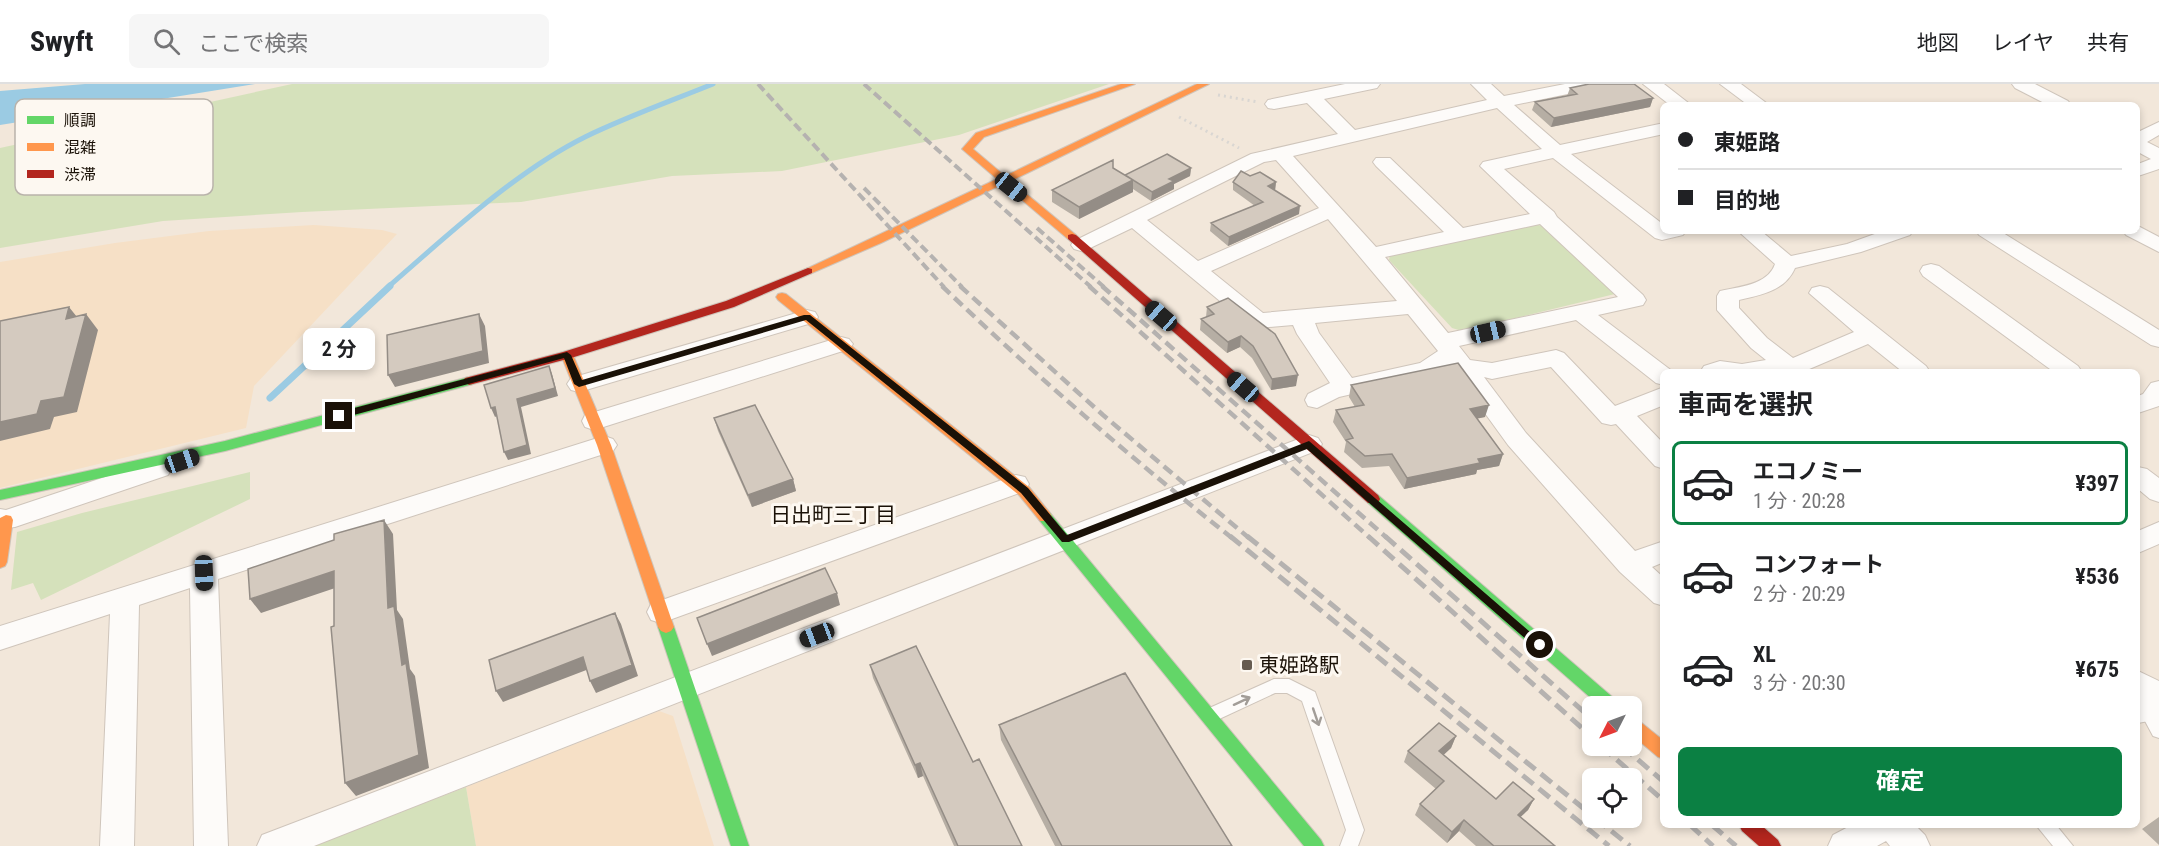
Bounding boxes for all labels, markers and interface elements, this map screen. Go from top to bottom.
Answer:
search box [129,14,549,68]
text: Swyft [30,25,93,58]
icon: search [150,25,183,58]
text: ここで検索 [198,31,308,56]
text: 地図 [1917,31,1959,55]
text: レイヤ [1992,31,2054,55]
text: 共有 [2087,31,2129,55]
legend [15,99,213,195]
text: 順調 [64,111,96,130]
text: 東姫路 [1714,130,1780,155]
text: 混雑 [64,138,96,157]
text: 渋滞 [64,165,96,184]
car [991,169,1031,205]
text: 目的地 [1714,188,1780,213]
car [1142,297,1180,335]
car [1468,319,1508,345]
callout: 2 分 [303,329,375,371]
text: 2 分 [322,337,356,361]
car [1224,368,1262,406]
text: 車両を選択 [1678,389,1813,421]
route end [325,402,352,429]
car [162,447,202,475]
icon: car [1681,456,1735,510]
text: エコノミー [1753,459,1863,484]
text: ¥397 [2075,471,2119,496]
text: 1 分 · 20:28 [1753,489,1846,513]
district label: 日出町三丁目 [770,503,896,527]
icon: car [1681,549,1735,603]
text: コンフォート [1753,552,1884,577]
car [194,555,214,591]
text: ¥536 [2075,564,2119,589]
text: 2 分 · 20:29 [1753,582,1846,606]
car [797,620,837,650]
route start [1526,631,1553,658]
icon: car [1681,642,1735,696]
text: XL [1753,642,1776,667]
place label: 東姫路駅 [1259,653,1339,677]
text: ¥675 [2075,657,2119,682]
marker: 東姫路駅 [1240,658,1254,672]
text: 3 分 · 20:30 [1753,671,1846,695]
one-way arrow [1232,695,1250,706]
north arrow [1582,696,1642,756]
map controls [1582,696,1642,828]
one-way arrow [1311,707,1322,726]
button: 確定 [1678,747,2122,816]
button: locate [1582,768,1642,828]

